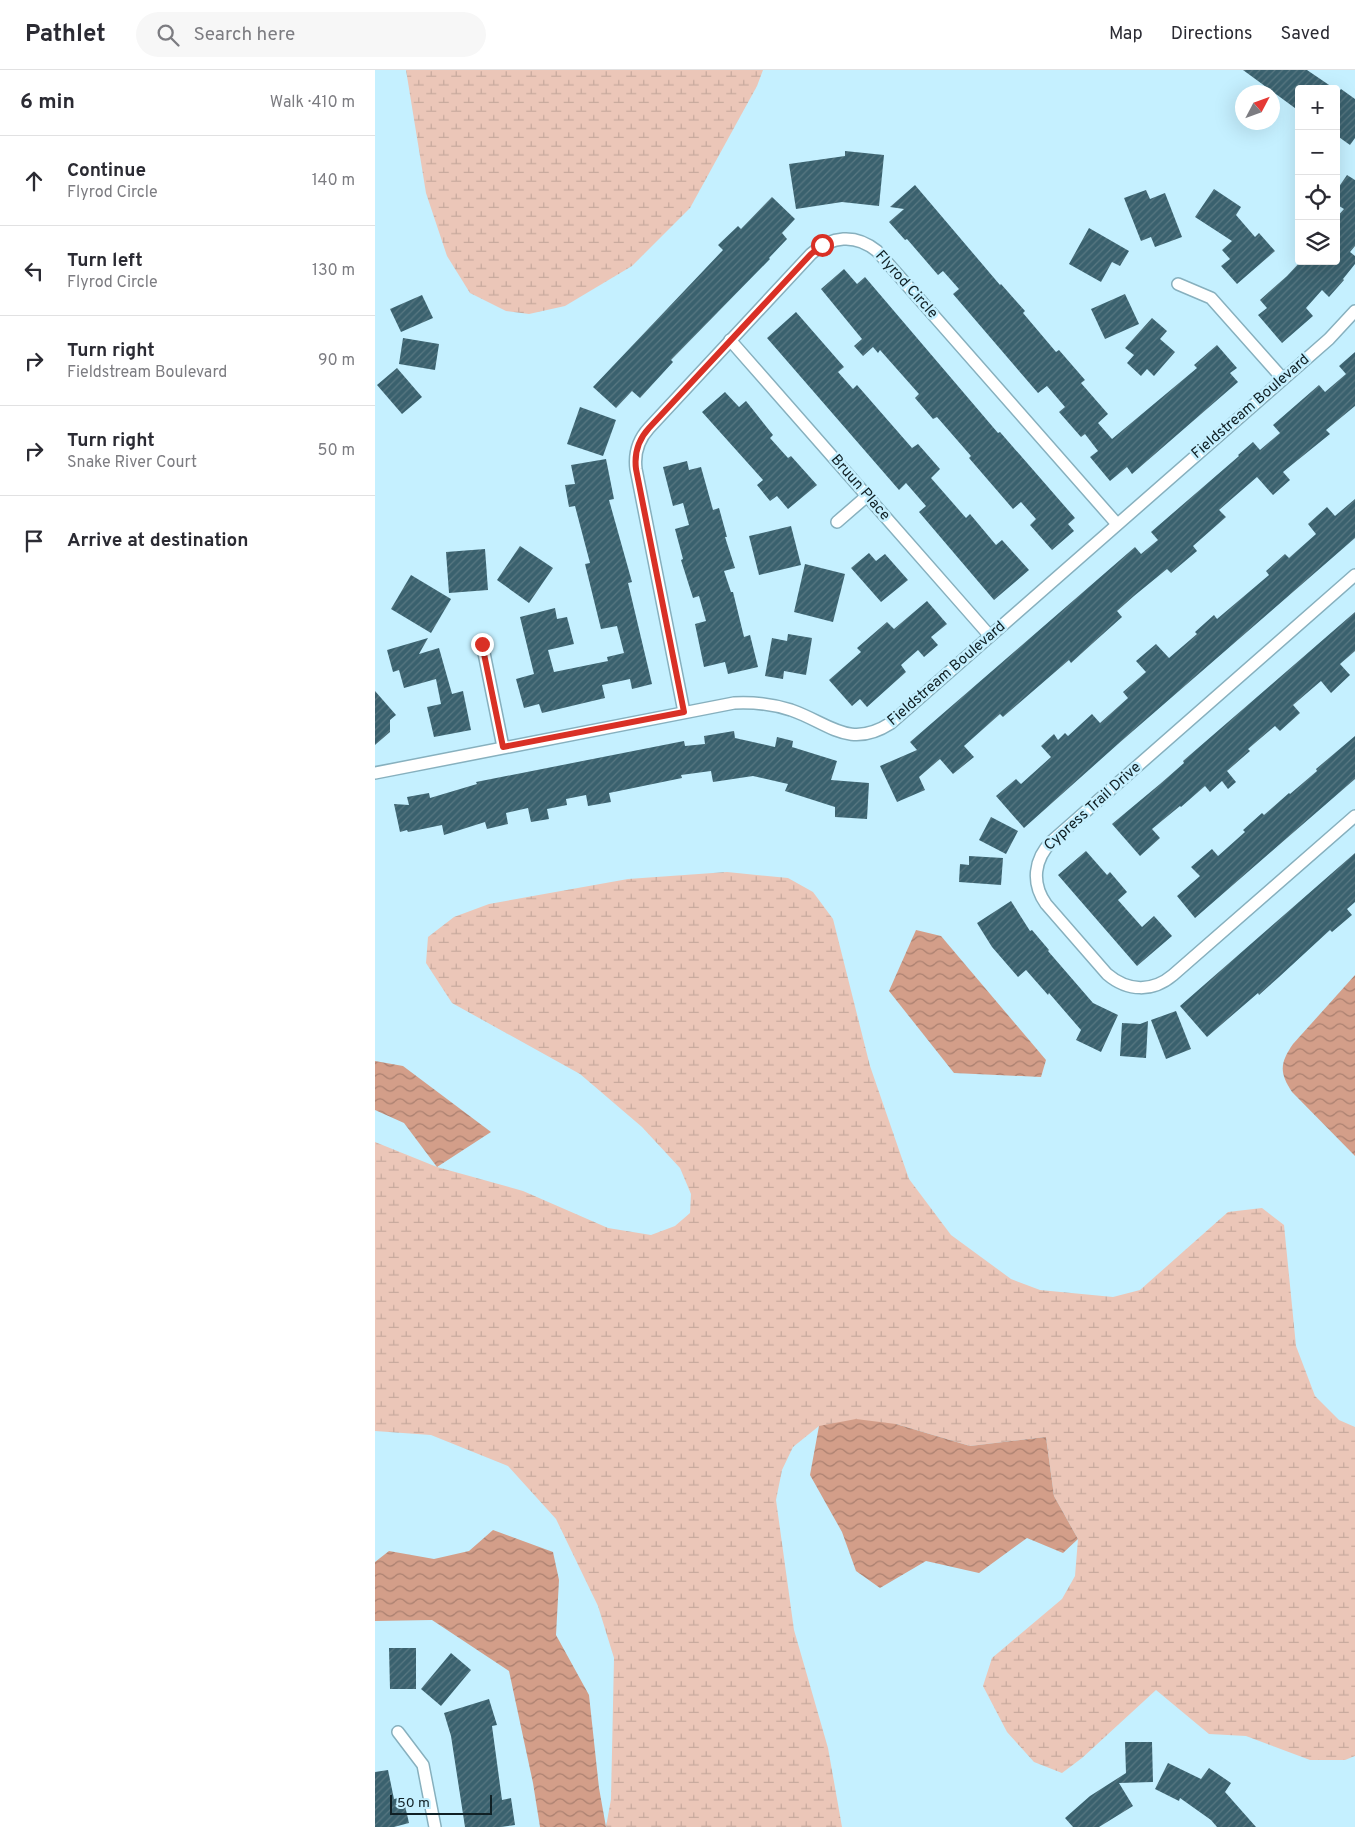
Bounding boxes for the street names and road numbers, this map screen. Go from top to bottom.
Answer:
street label: Flyrod Circle [871,247,941,323]
street label: Fieldstream Boulevard [1188,351,1314,463]
street label: Bruun Place [826,451,894,525]
street label: Fieldstream Boulevard [884,618,1010,730]
street label: Cypress Trail Drive [1041,758,1145,856]

